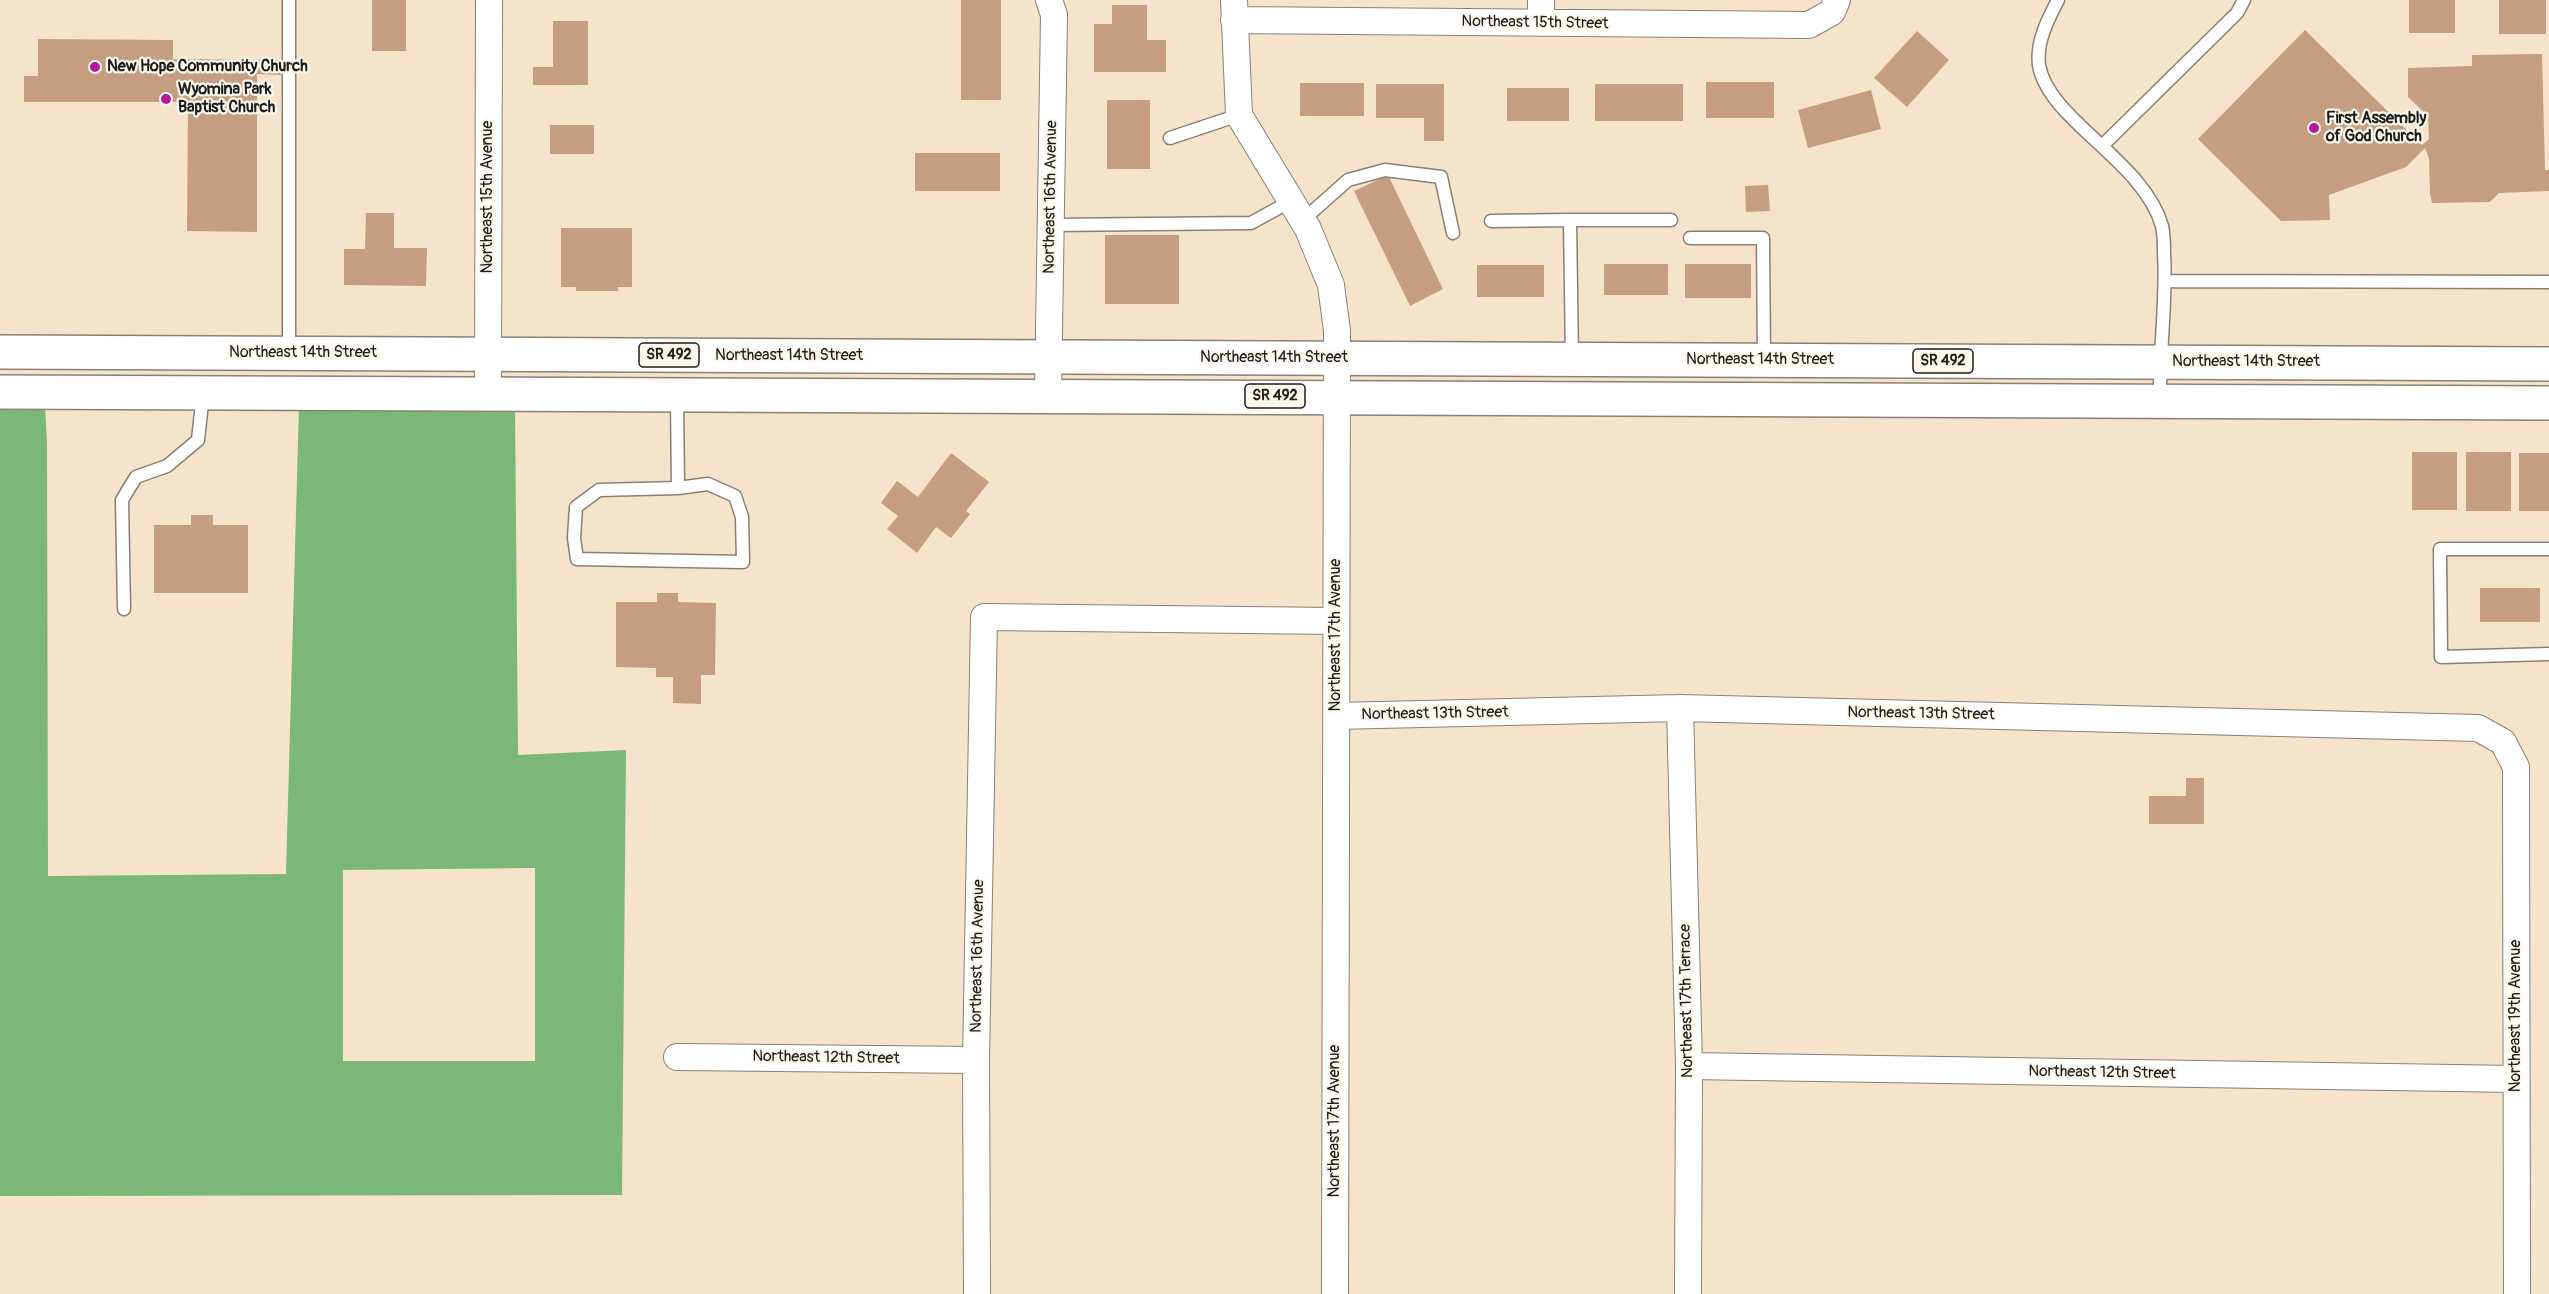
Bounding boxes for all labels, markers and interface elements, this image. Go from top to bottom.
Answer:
street label: Northeast 15th Street [1461,12,1609,34]
place label: New Hope Community Church [107,57,308,77]
marker: New Hope Community Church [88,60,102,74]
place label: Wyomina Park Baptist Church [178,80,275,118]
marker: Wyomina Park Baptist Church [159,92,173,106]
place label: First Assembly of God Church [2326,109,2426,147]
street label: Northeast 15th Avenue [478,120,498,274]
street label: Northeast 16th Avenue [1040,120,1062,274]
marker: First Assembly of God Church [2307,121,2321,135]
street label: Northeast 14th Street [229,343,377,363]
road number: SR 492 [639,343,699,367]
street label: Northeast 14th Street [715,346,863,366]
street label: Northeast 14th Street [1200,348,1348,368]
road number: SR 492 [1913,349,1973,373]
street label: Northeast 14th Street [1686,350,1834,370]
street label: Northeast 14th Street [2172,352,2320,372]
road number: SR 492 [1245,384,1305,408]
street label: Northeast 17th Avenue [1326,559,1346,711]
street label: Northeast 13th Street [1361,703,1509,725]
street label: Northeast 13th Street [1847,703,1995,725]
street label: Northeast 16th Avenue [967,879,989,1033]
street label: Northeast 17th Terrace [1676,924,1698,1078]
street label: Northeast 19th Avenue [2506,940,2526,1092]
street label: Northeast 17th Avenue [1325,1045,1345,1197]
street label: Northeast 12th Street [752,1047,900,1069]
street label: Northeast 12th Street [2028,1062,2176,1084]

